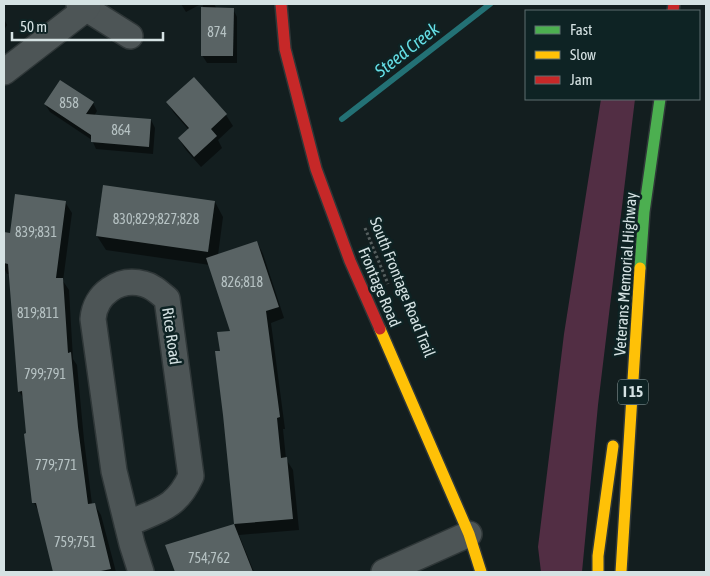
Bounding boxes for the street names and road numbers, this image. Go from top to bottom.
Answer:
street label: Veterans Memorial Highway [610,191,641,357]
street label: South Frontage Road Trail [366,214,440,361]
street label: Frontage Road [354,244,405,330]
street label: Rice Road [159,306,185,366]
road number: I 15 [618,380,648,404]

